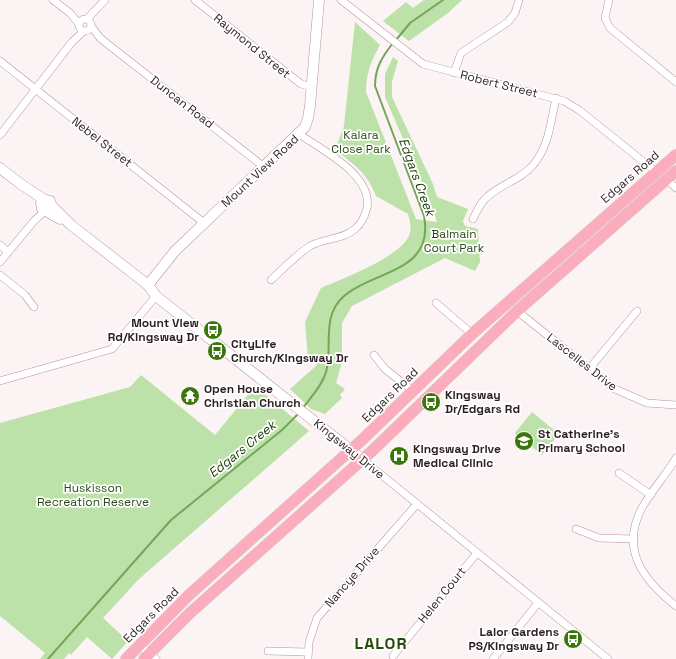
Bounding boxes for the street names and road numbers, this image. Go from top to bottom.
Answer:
street label: Raymond Street [210,10,294,82]
street label: Robert Street [458,67,540,101]
street label: Duncan Road [147,72,217,132]
street label: Nebel Street [68,113,136,171]
street label: Mount View Road [218,131,302,211]
street label: Edgars Road [597,147,663,207]
street label: Lascelles Drive [544,329,620,395]
street label: Edgars Road [358,364,422,426]
street label: Kingsway Drive [310,415,388,483]
street label: Nancye Drive [321,543,383,611]
street label: Helen Court [414,564,470,626]
street label: Edgars Road [120,584,182,646]

